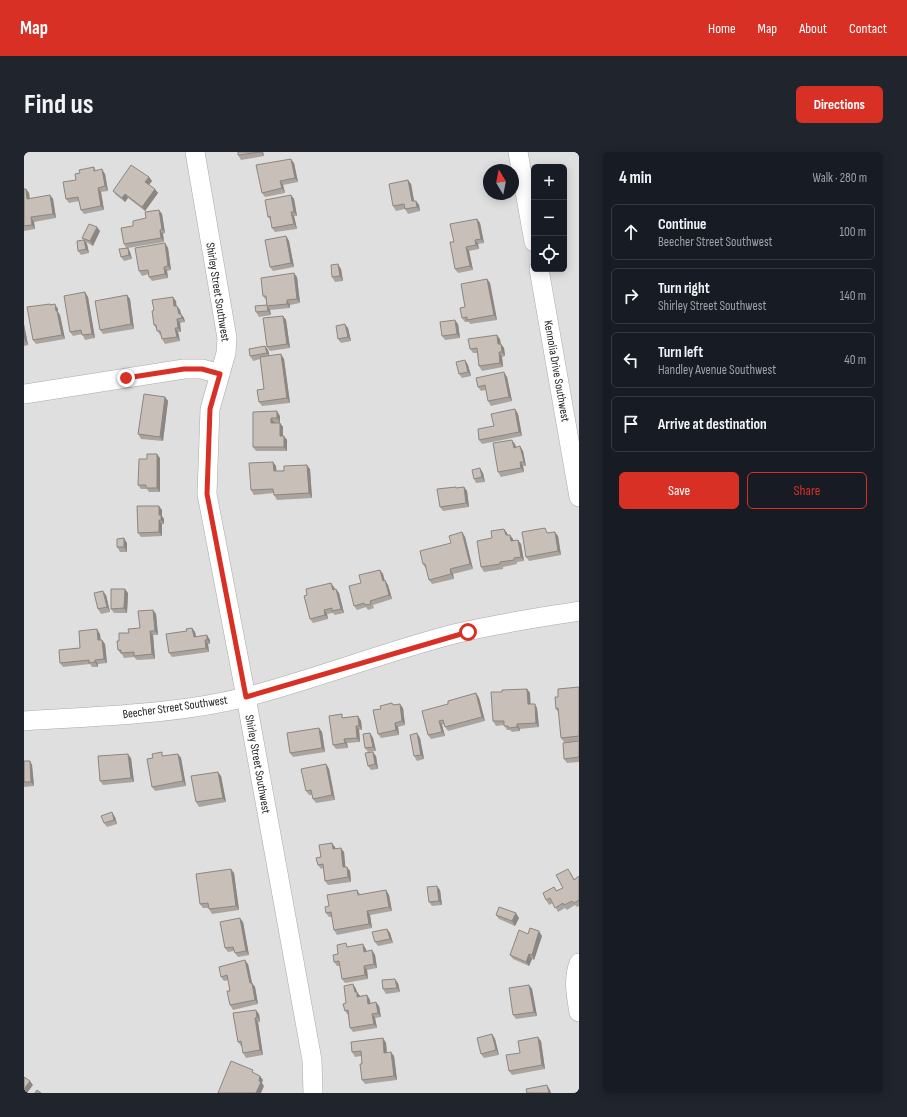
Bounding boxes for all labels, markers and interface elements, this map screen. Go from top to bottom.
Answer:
text: Map [20,17,48,40]
text: Home [708,20,736,37]
text: Map [758,20,777,37]
text: About [799,20,827,37]
text: Contact [849,20,887,37]
button: Directions [796,86,883,123]
text: Find us [24,88,93,121]
north arrow [483,164,519,200]
map controls [531,164,567,272]
button: + [531,164,567,200]
text: 4 min [619,168,652,188]
text: Walk · 280 m [813,170,867,186]
button: − [531,200,567,236]
text: Continue [658,215,707,234]
icon: ahead [620,221,642,243]
text: 100 m [839,224,866,240]
text: Beecher Street Southwest [658,234,773,250]
button: locate [531,236,567,272]
street label: Shirley Street Southwest [202,241,233,343]
text: Turn right [658,279,710,298]
icon: right [620,285,642,307]
text: 140 m [840,288,866,304]
text: Shirley Street Southwest [658,298,766,314]
street label: Kennolia Drive Southwest [540,319,573,423]
text: Turn left [658,343,703,362]
icon: left [620,349,642,371]
text: 40 m [844,352,866,368]
text: Handley Avenue Southwest [658,362,776,378]
route end [117,369,135,387]
icon: arrive [620,413,642,435]
text: Arrive at destination [658,415,767,434]
button: Save [619,472,739,509]
button: Share [747,472,867,509]
route start [459,623,477,641]
street label: Beecher Street Southwest [122,693,229,722]
street label: Shirley Street Southwest [241,713,274,815]

